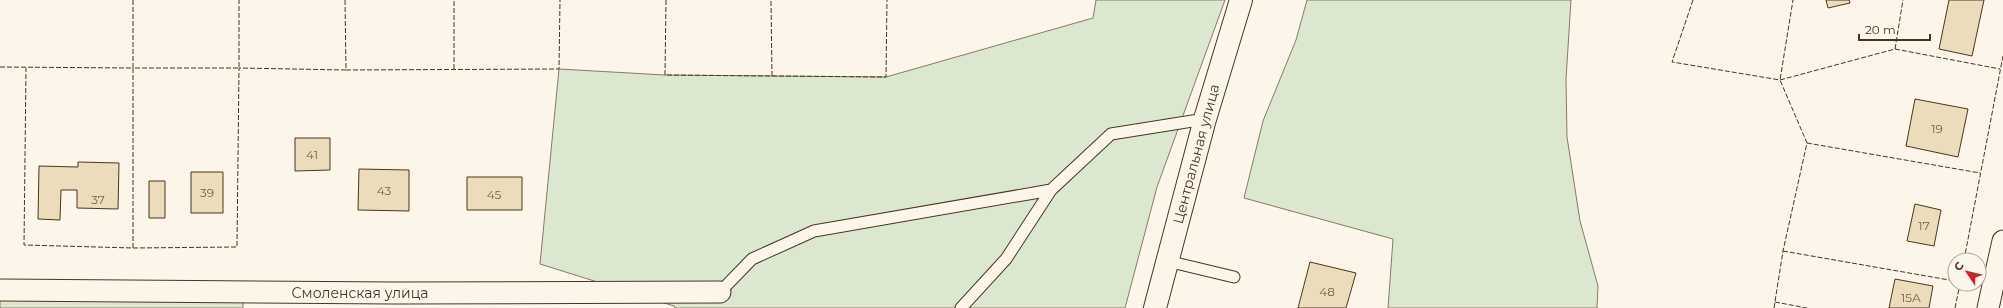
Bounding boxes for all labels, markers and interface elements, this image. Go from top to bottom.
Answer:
scale bar [1859,16,1930,42]
text: 20 m [1865,22,1896,37]
street label: Центральная улица [1169,82,1223,226]
house number: 19 [1931,121,1943,136]
house number: 41 [306,147,318,162]
house number: 43 [377,183,391,198]
house number: 39 [200,185,214,200]
house number: 45 [487,187,502,202]
house number: 37 [91,192,105,207]
house number: 17 [1918,218,1930,233]
north arrow [1947,252,1987,292]
text: С [1951,259,1967,274]
street label: Смоленская улица [292,284,428,302]
house number: 48 [1319,284,1335,299]
house number: 15А [1901,290,1921,305]

